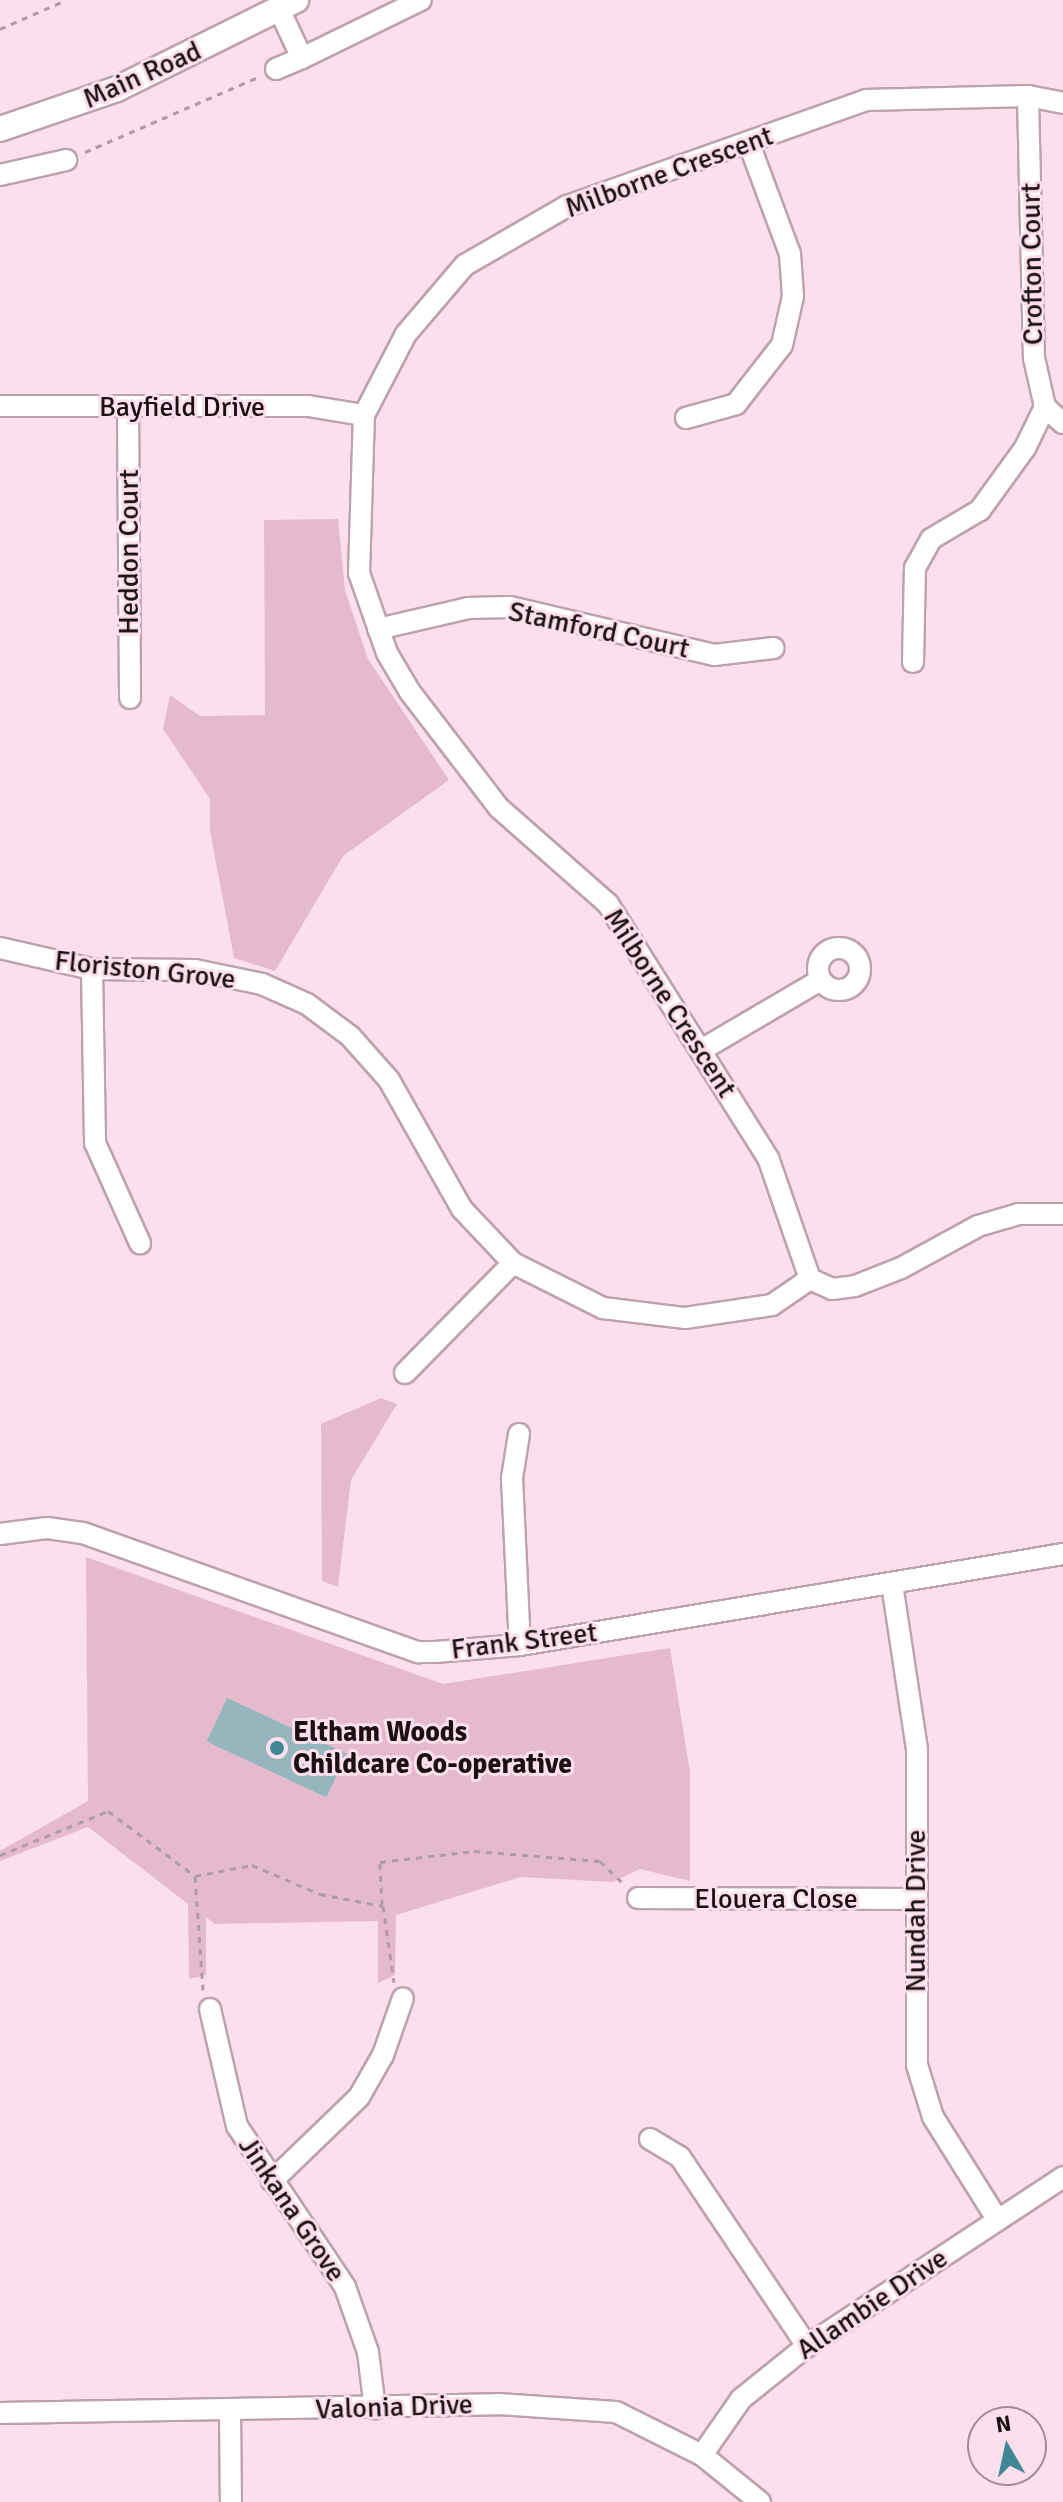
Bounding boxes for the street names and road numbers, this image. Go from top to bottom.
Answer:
street label: Main Road [78,34,206,116]
street label: Milborne Crescent [561,119,777,225]
street label: Crofton Court [1014,183,1050,345]
street label: Bayfield Drive [99,390,265,424]
street label: Heddon Court [112,469,146,635]
street label: Stamford Court [506,594,692,666]
street label: Milborne Crescent [596,902,744,1104]
street label: Floriston Grove [53,944,237,996]
street label: Frank Street [449,1615,599,1667]
street label: Nundah Drive [899,1830,933,1992]
street label: Elouera Close [694,1882,858,1916]
street label: Jinkana Grove [231,2130,353,2288]
street label: Allambie Drive [790,2241,954,2367]
street label: Valonia Drive [315,2387,473,2427]

